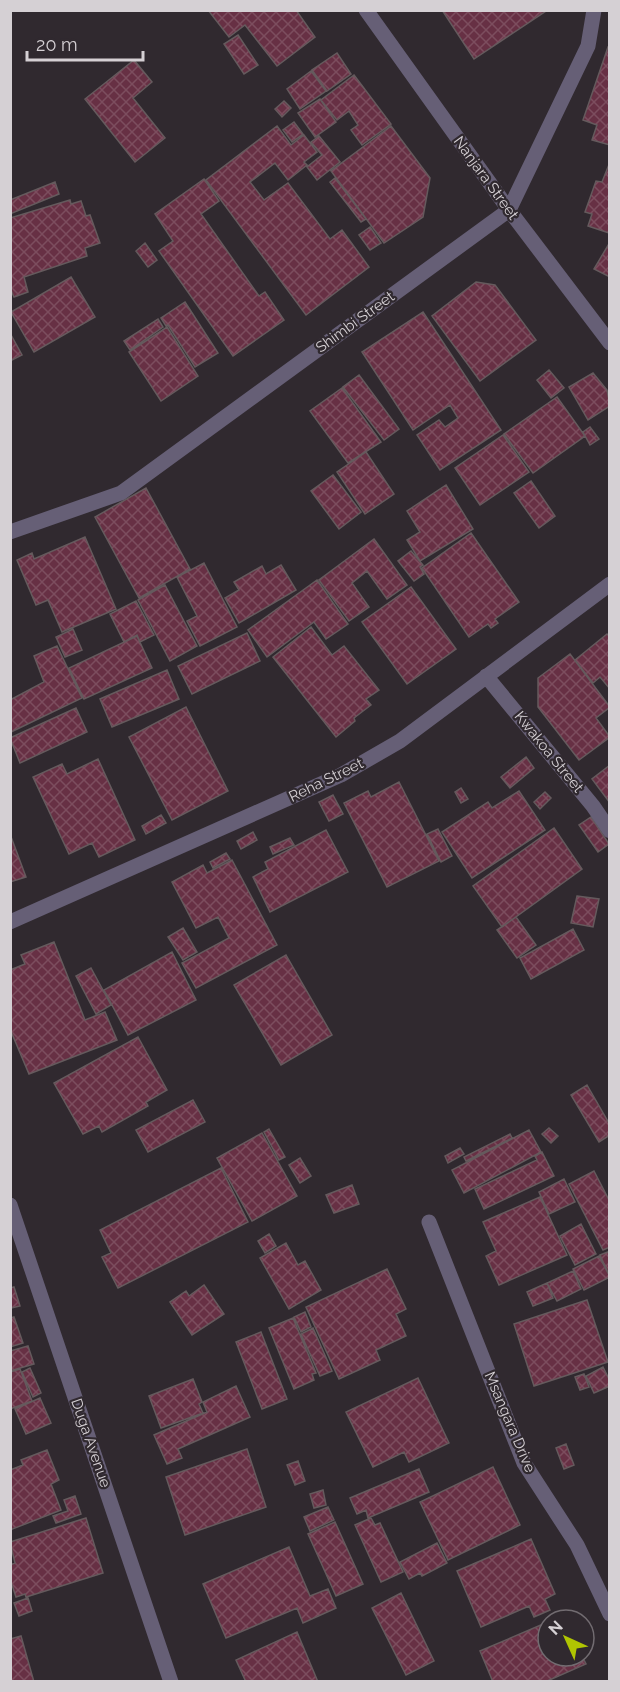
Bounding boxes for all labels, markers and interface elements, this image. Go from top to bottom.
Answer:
scale bar [27,24,142,62]
text: 20 m [36,34,78,55]
street label: Nanjara Street [450,133,522,223]
street label: Shimbi Street [312,287,398,357]
street label: Kwakoa Street [511,708,587,796]
street label: Reha Street [286,754,366,806]
street label: Msangara Drive [481,1369,539,1475]
street label: Duga Avenue [67,1396,115,1490]
north arrow [536,1608,596,1668]
text: N [545,1617,567,1639]

